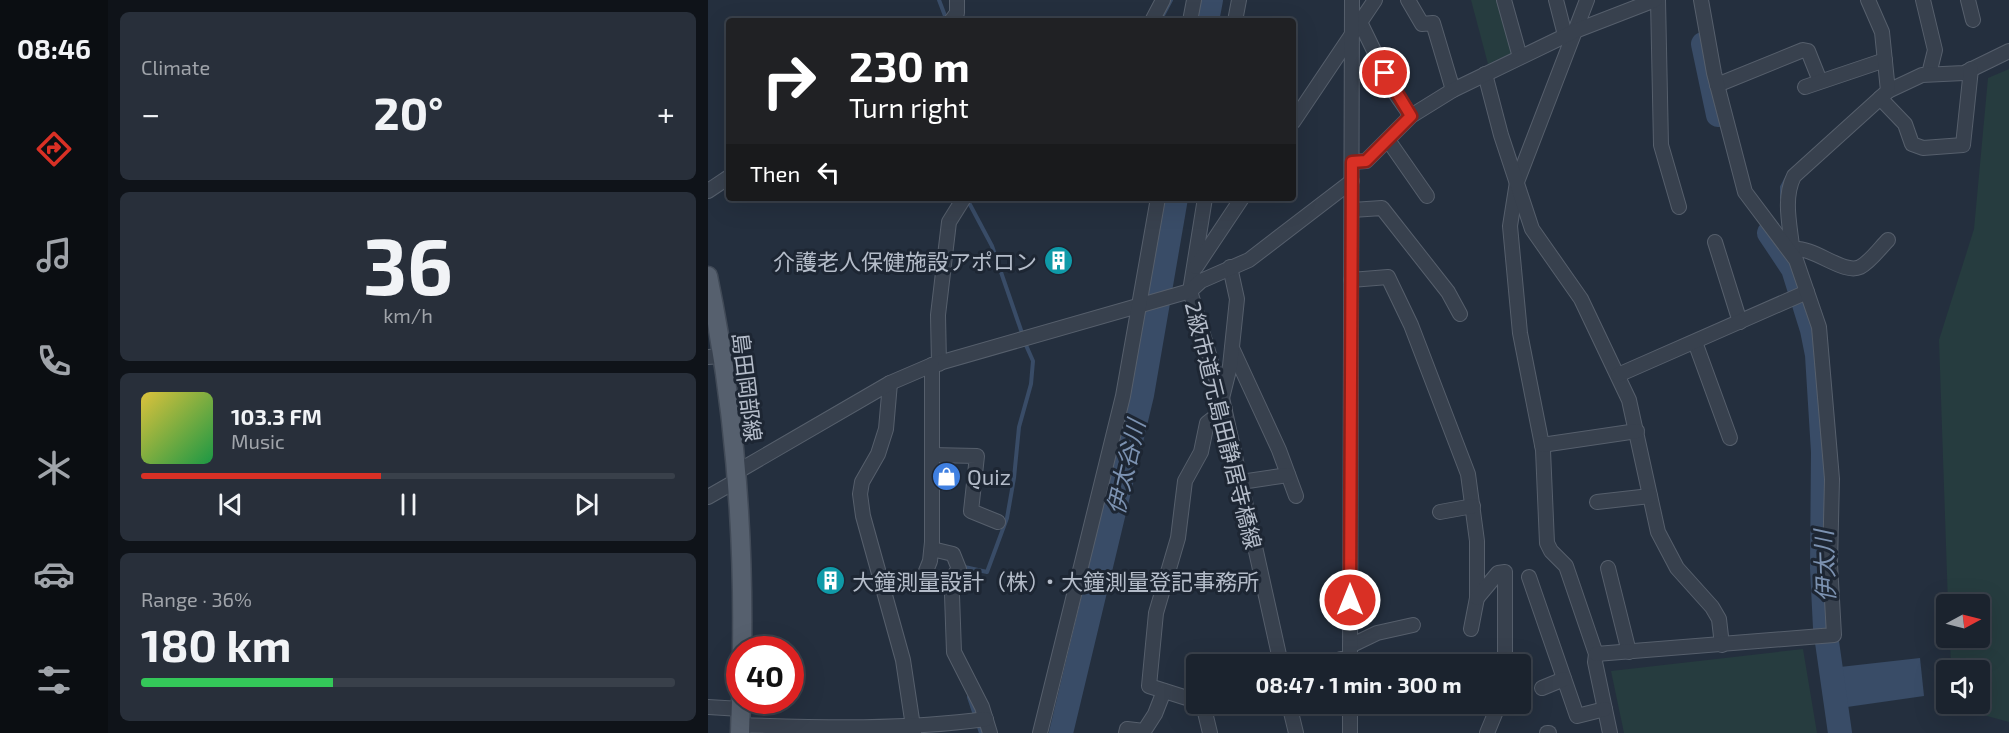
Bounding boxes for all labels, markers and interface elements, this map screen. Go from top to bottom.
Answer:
text: 08:46 [17,32,91,64]
text: 230 m [849,40,970,90]
icon: right [750,42,828,120]
pin [1359,47,1410,98]
text: Climate [141,55,210,79]
icon: arrive [1368,56,1401,89]
text: 20° [374,85,444,139]
text: Turn right [849,91,969,123]
text: − [141,93,160,133]
text: + [657,93,675,133]
icon: directions [33,128,75,170]
icon: left [812,156,845,189]
text: Then [750,160,800,186]
text: 36 [363,217,453,311]
icon: music [33,234,75,276]
building icon: 介護老人保健施設アポロン [1042,245,1074,277]
place label: 介護老人保健施設アポロン [773,248,1037,274]
street label: 2級市道元島田静居寺橋線 [1181,298,1267,552]
text: km/h [383,303,433,327]
street label: 島田岡部線 [728,331,768,443]
icon: phone [33,340,75,382]
text: 103.3 FM [231,403,322,429]
water label: 伊太谷川 [1100,414,1151,517]
text: Music [231,429,285,453]
icon: climate [33,447,75,489]
shop icon: Quiz [930,460,962,492]
place label: Quiz [967,463,1011,490]
icon: previous [214,488,247,521]
icon: pause [392,488,425,521]
icon: next [570,488,603,521]
water label: 伊太川 [1808,527,1840,602]
icon: car [33,553,75,595]
building icon: 大鐘測量設計（株）・大鐘測量登記事務所 [815,565,847,597]
place label: 大鐘測量設計（株）・大鐘測量登記事務所 [852,568,1259,594]
position arrow [1318,568,1382,632]
text: Range · 36% [141,587,252,611]
north arrow [1936,594,1990,648]
map controls [1936,594,1990,714]
text: 180 km [141,617,291,671]
speed limit sign: 40 [726,636,804,714]
icon: filters [33,659,75,701]
button: sound [1936,660,1990,714]
text: 08:47 · 1 min · 300 m [1255,671,1462,697]

